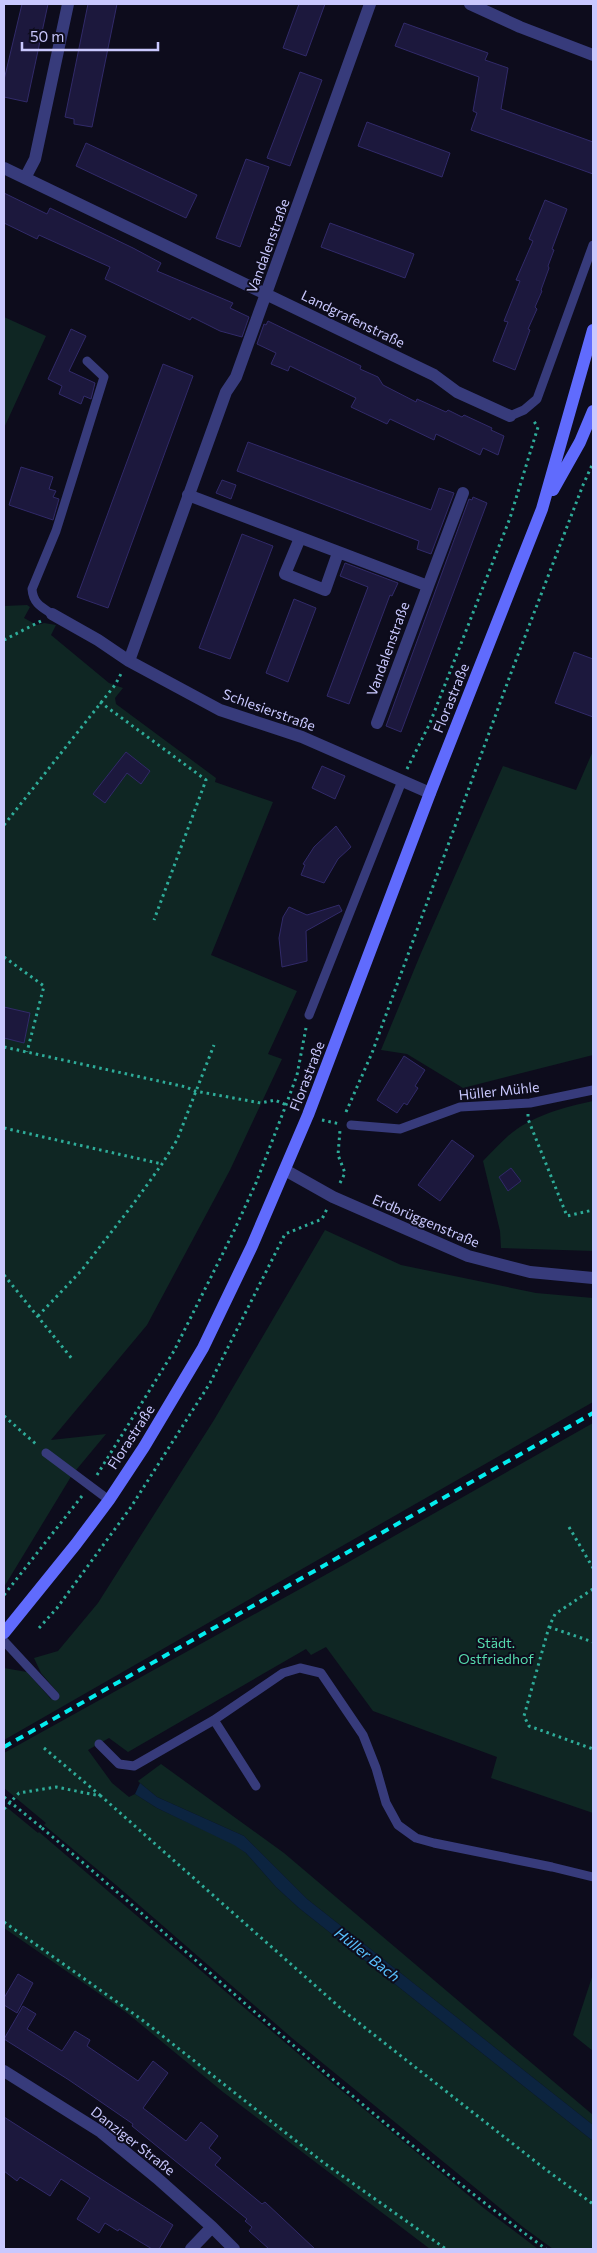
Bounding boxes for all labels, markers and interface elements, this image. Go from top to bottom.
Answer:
scale bar [22,20,159,52]
text: 50 m [30,27,64,45]
street label: Vandalenstraße [243,196,293,295]
street label: Landgrafenstraße [299,286,408,351]
street label: Vandalenstraße [363,599,413,698]
street label: Florastraße [429,661,472,735]
street label: Schlesierstraße [220,685,318,734]
street label: Florastraße [285,1038,328,1113]
street label: Hüller Mühle [458,1078,540,1103]
street label: Erdbrüggenstraße [370,1190,482,1251]
street label: Florastraße [103,1401,158,1472]
park label: Städt. Ostfriedhof [458,1634,534,1667]
water label: Hüller Bach [332,1923,404,1985]
street label: Danziger Straße [88,2103,179,2179]

